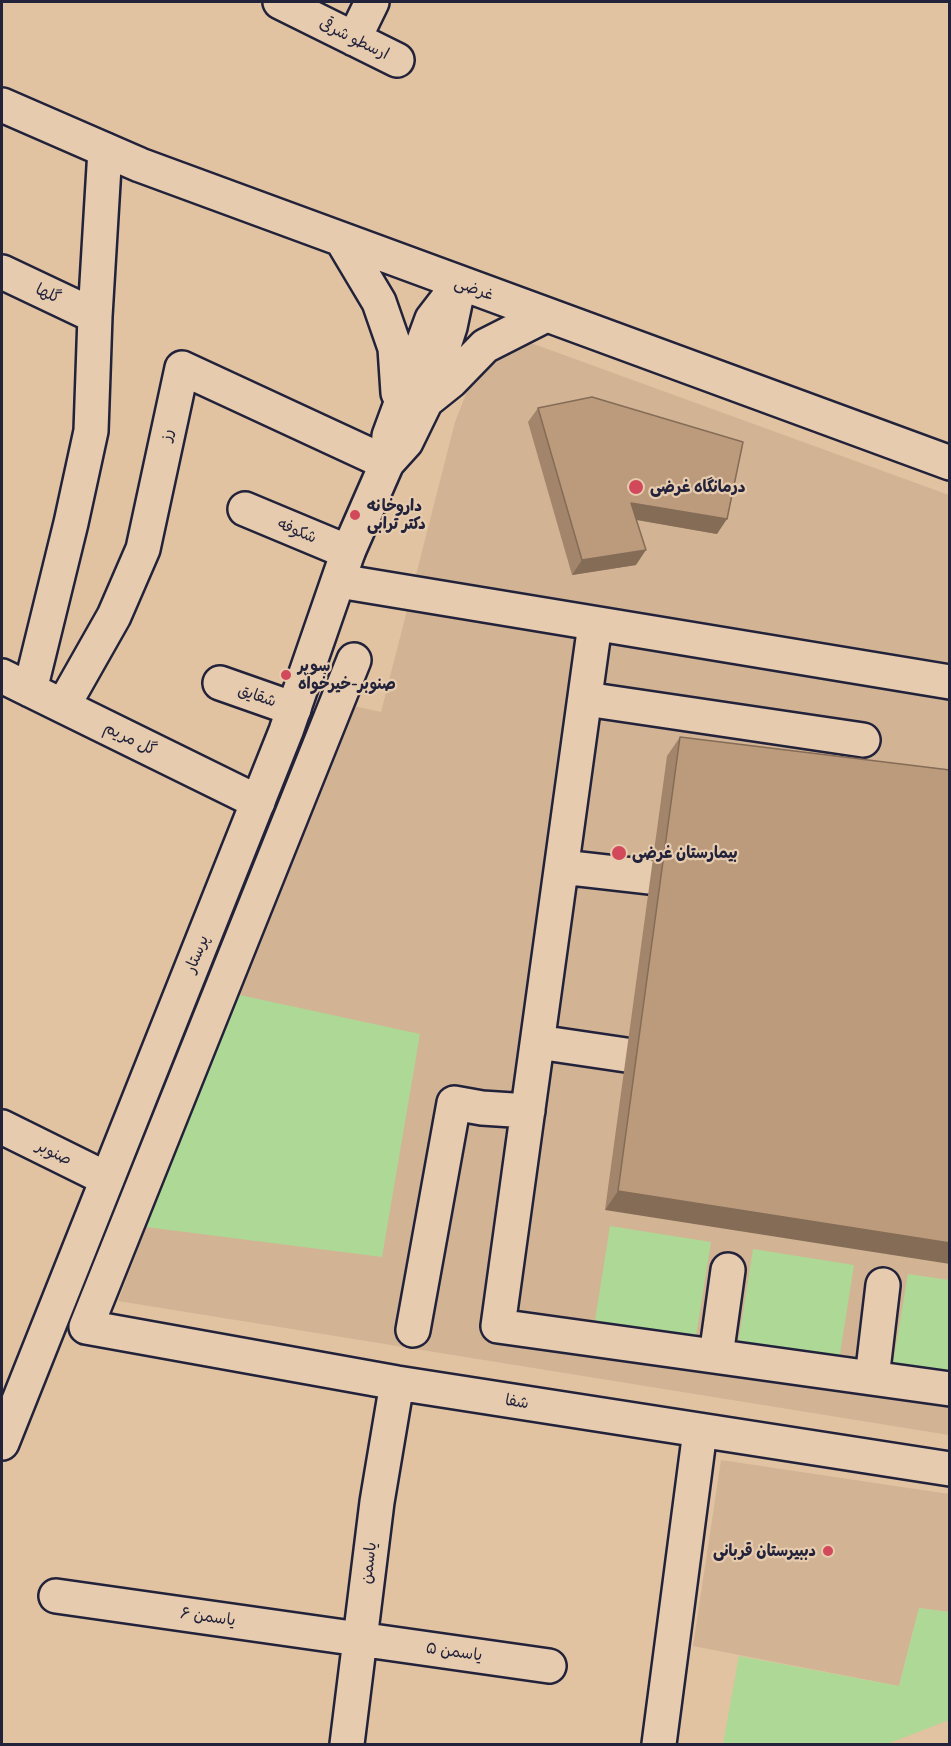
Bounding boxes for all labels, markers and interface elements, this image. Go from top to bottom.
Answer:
street label: ارسطو شرقی [316,14,392,64]
street label: غرضی [452,273,496,305]
street label: گلها [32,280,64,308]
street label: رز [156,427,178,443]
place label: درمانگاه غرضی [650,477,746,497]
marker: درمانگاه غرضی [627,478,645,496]
place label: داروخانه دکتر ترابی [367,496,426,534]
marker: داروخانه دکتر ترابی [348,508,362,522]
street label: شکوفه [275,514,319,548]
place label: سوپر صنوبر-خیرخواه [298,656,396,694]
marker: سوپر صنوبر-خیرخواه [279,668,293,682]
street label: شقایق [235,681,279,711]
street label: گل مریم [101,718,159,760]
place label: بیمارستان غرضی [632,843,738,863]
marker: بیمارستان غرضی [610,844,628,862]
street label: پرستار [181,932,213,976]
street label: صنوبر [33,1136,75,1170]
street label: شفا [504,1391,530,1413]
street label: یاسمن [357,1541,381,1585]
place label: دببیرستان قربانی [713,1541,816,1561]
marker: دببیرستان قربانی [821,1544,835,1558]
street label: یاسمن ۶ [179,1604,237,1630]
street label: یاسمن ۵ [424,1639,484,1665]

